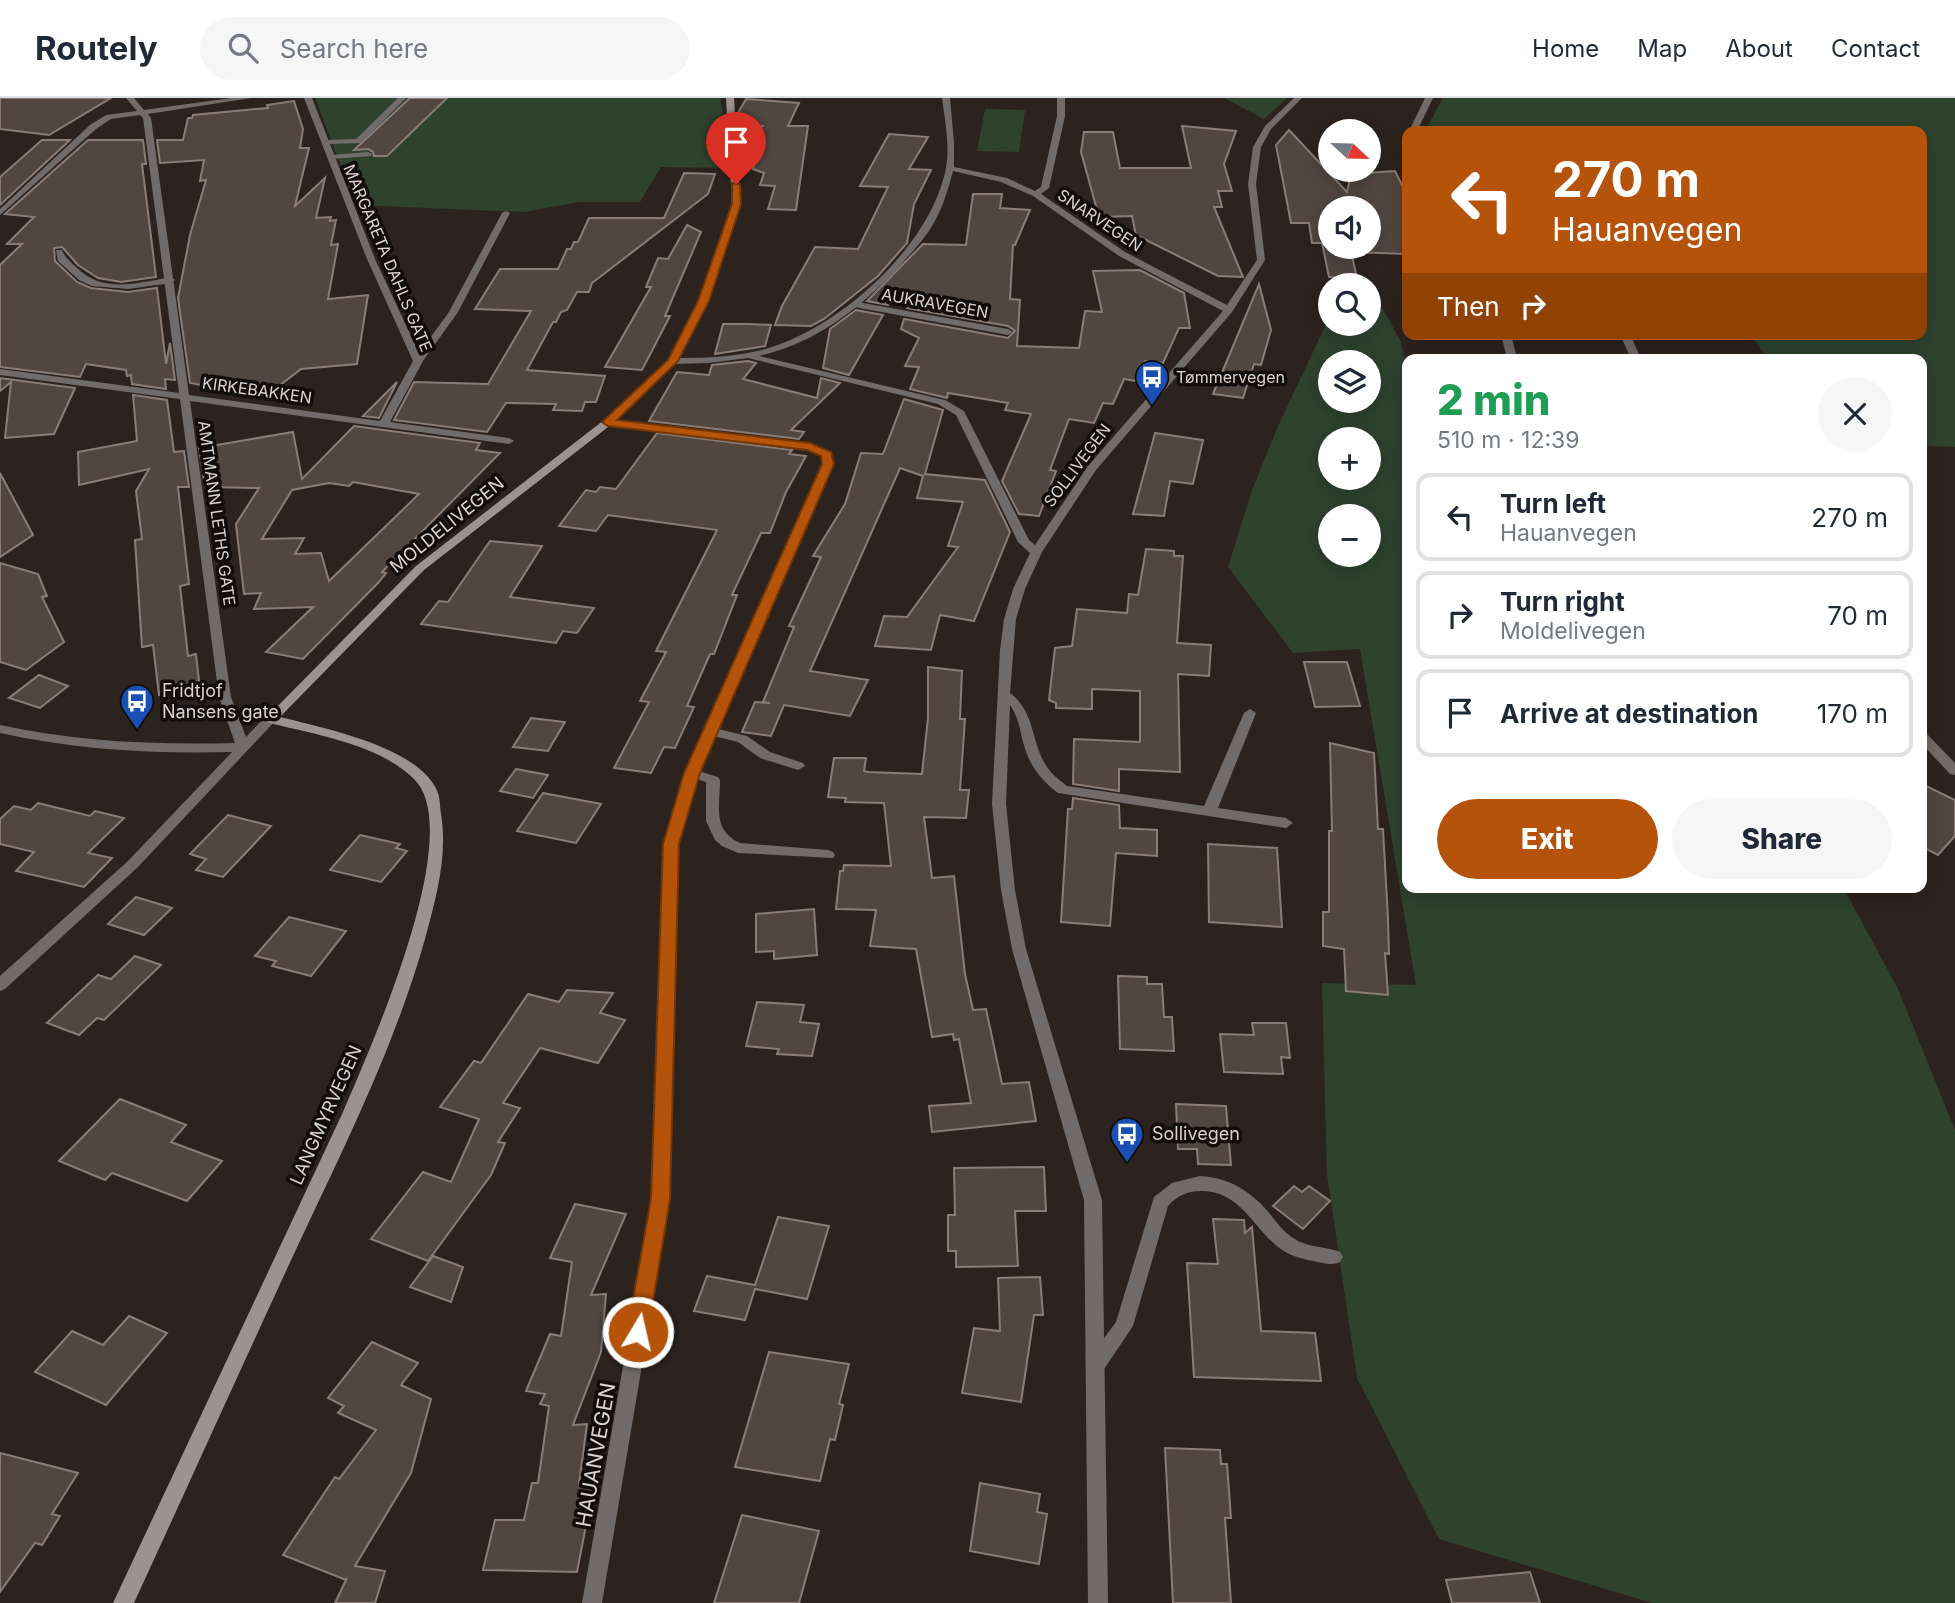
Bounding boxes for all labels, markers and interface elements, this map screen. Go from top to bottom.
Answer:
search box [200,17,690,80]
text: Routely [35,28,158,68]
icon: search [224,29,262,67]
text: Search here [280,33,428,64]
text: Home [1532,34,1599,63]
text: Map [1637,34,1687,63]
text: About [1725,34,1793,63]
text: Contact [1831,34,1920,63]
pin [706,112,766,184]
north arrow [1318,119,1381,182]
map controls [1318,119,1381,567]
icon: arrive [717,123,755,161]
text: 270 m [1552,150,1700,209]
icon: left [1437,154,1528,245]
street label: MARGARETA DAHLS GATE [339,161,437,355]
street label: SNARVEGEN [1054,184,1146,256]
button: sound [1318,196,1381,259]
text: Hauanvegen [1552,210,1742,249]
button: search [1318,273,1381,336]
street label: AUKRAVEGEN [880,284,990,322]
icon: right [1514,287,1552,325]
text: Then [1437,291,1500,322]
button: layers [1318,350,1381,413]
bus stop icon: Tømmervegen [1133,358,1171,407]
place label: Tømmervegen [1176,367,1285,387]
street label: KIRKEBAKKEN [201,372,313,408]
text: 2 min [1437,374,1551,425]
button: close [1818,377,1892,451]
street label: AMTMANN LETHS GATE [194,419,240,607]
street label: SOLLIVEGEN [1039,419,1115,511]
text: 510 m · 12:39 [1437,426,1580,454]
button: + [1318,427,1381,490]
street label: MOLDELIVEGEN [386,472,508,577]
text: Turn left [1500,488,1606,519]
icon: left [1441,498,1479,536]
text: 270 m [1811,502,1888,533]
button: − [1318,504,1381,567]
text: Hauanvegen [1500,519,1637,547]
text: Turn right [1500,586,1625,617]
icon: right [1441,596,1479,634]
text: 70 m [1827,600,1888,631]
text: Moldelivegen [1500,617,1646,645]
place label: Fridtjof Nansens gate [162,680,279,722]
bus stop icon: Fridtjof Nansens gate [118,682,156,731]
icon: arrive [1441,694,1479,732]
text: Arrive at destination [1500,698,1759,729]
text: 170 m [1817,698,1888,729]
button: Exit [1437,799,1658,879]
button: Share [1672,799,1892,879]
street label: LANGMYRVEGEN [285,1042,366,1188]
bus stop icon: Sollivegen [1108,1115,1146,1164]
place label: Sollivegen [1152,1123,1240,1144]
position arrow [601,1295,675,1369]
street label: HAUANVEGEN [570,1381,621,1529]

